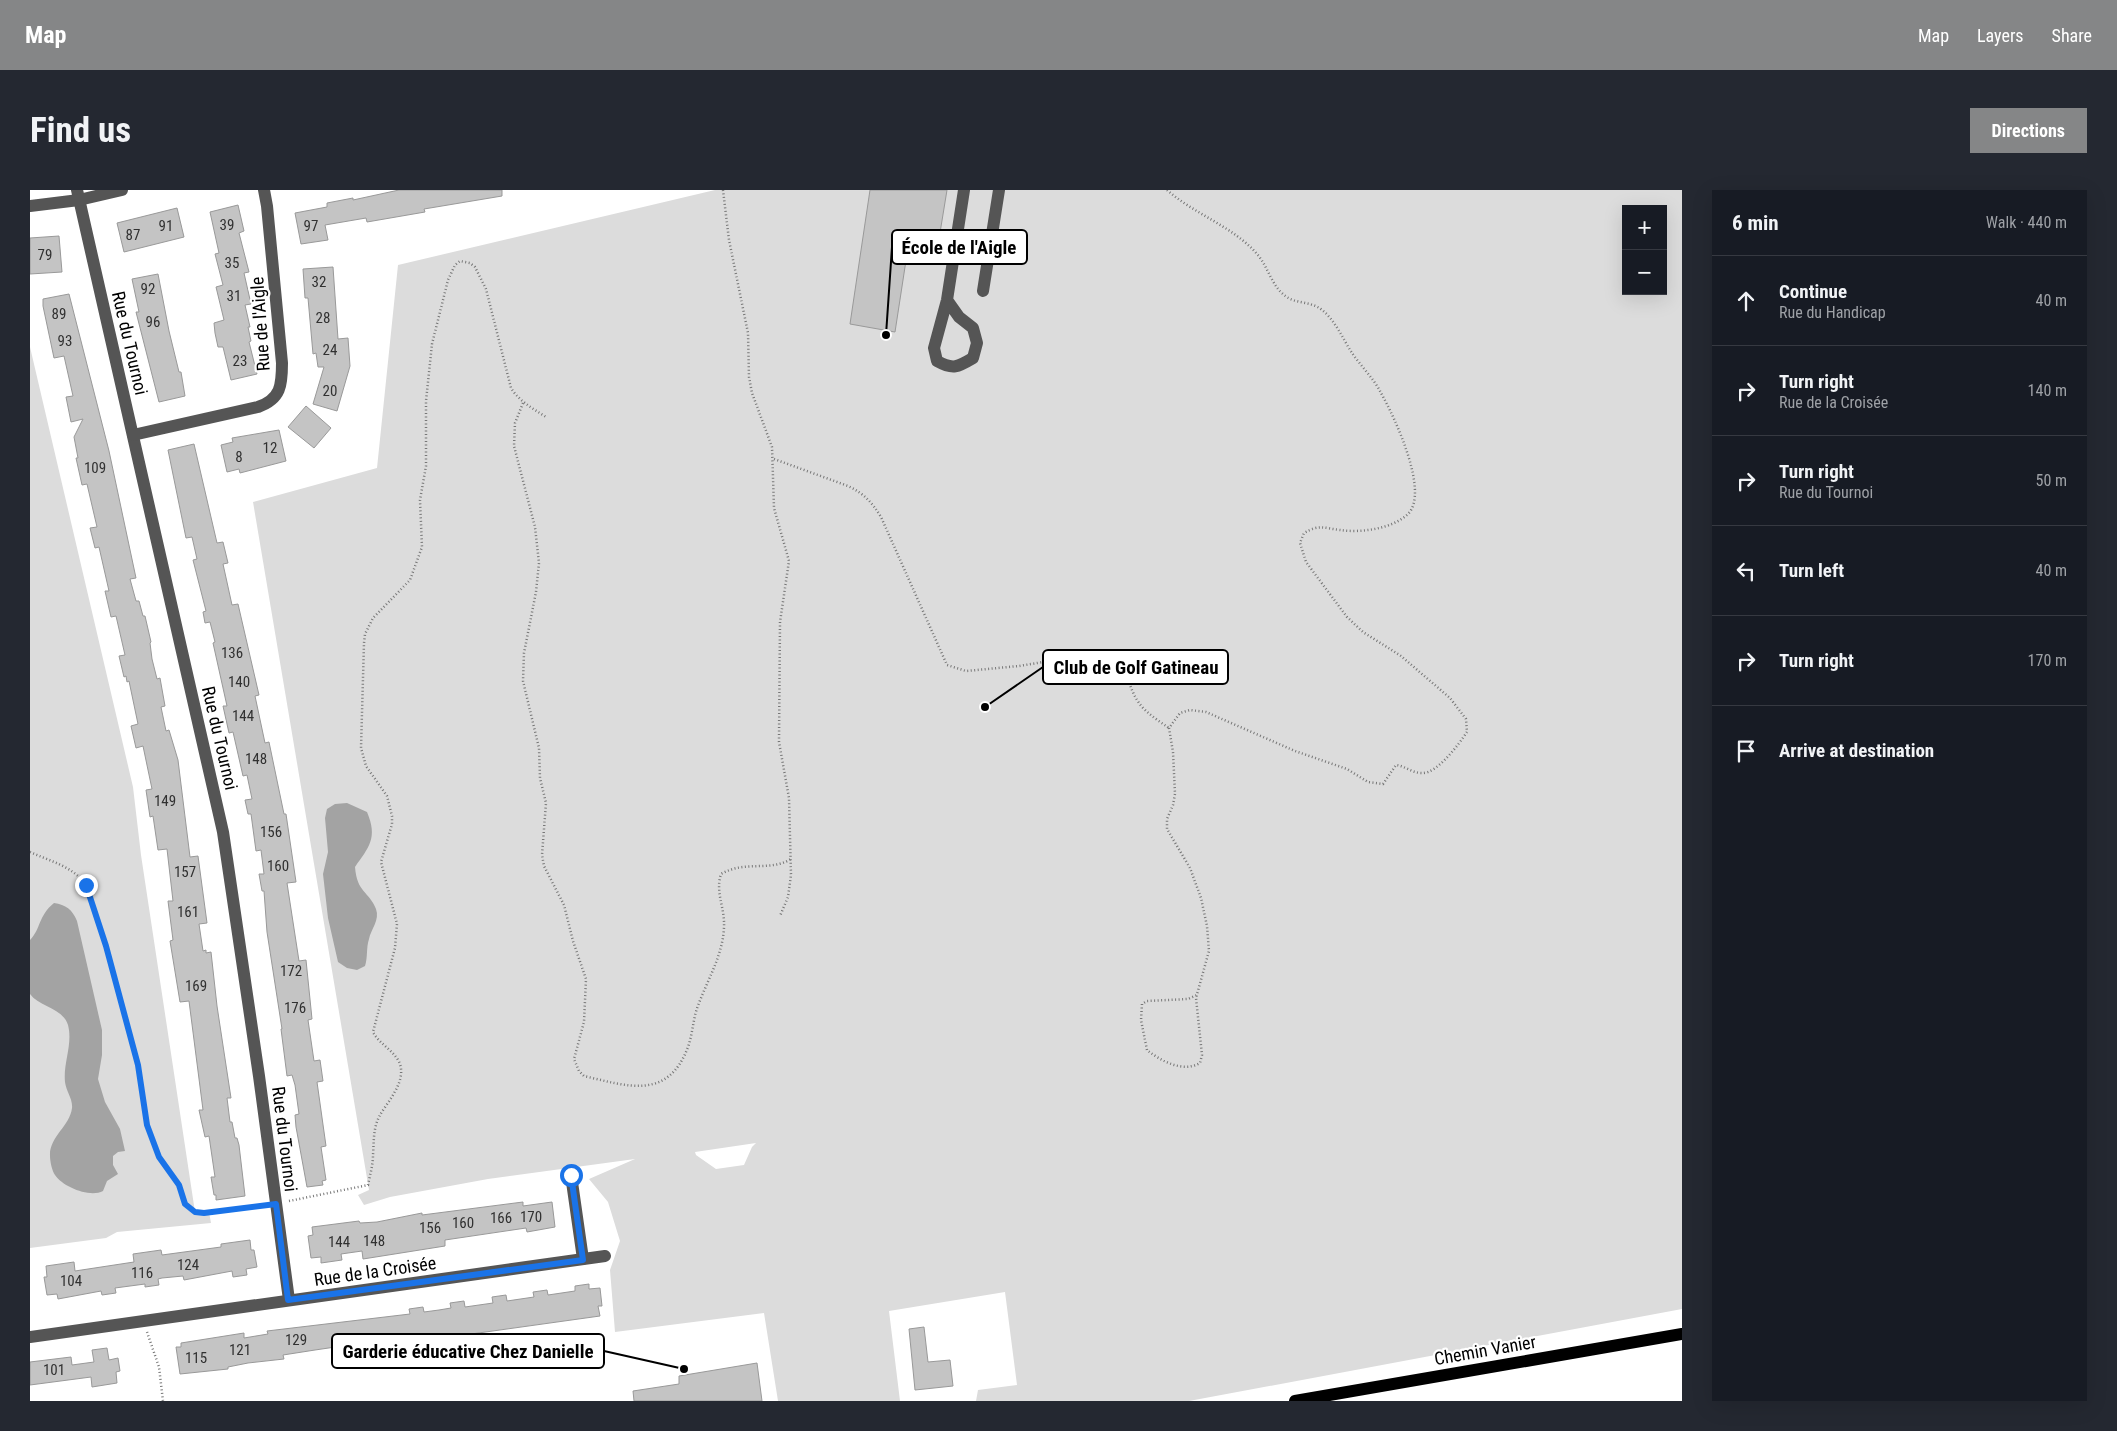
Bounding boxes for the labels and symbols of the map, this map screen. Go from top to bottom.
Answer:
house number: 39 [220,216,234,234]
house number: 91 [159,217,173,235]
house number: 97 [304,217,318,235]
house number: 87 [126,226,140,244]
callout: École de l'Aigle [892,230,1027,264]
text: École de l'Aigle [902,236,1016,259]
house number: 79 [38,246,52,264]
house number: 35 [225,254,239,272]
house number: 32 [312,273,326,291]
street label: Rue de l'Aigle [246,276,274,372]
house number: 92 [141,280,155,298]
house number: 31 [227,287,241,305]
street label: Rue du Tournoi [108,289,152,397]
house number: 89 [52,305,66,323]
house number: 28 [316,309,330,327]
house number: 96 [146,313,160,331]
house number: 93 [58,332,72,350]
house number: 24 [323,341,337,359]
house number: 23 [233,352,247,370]
house number: 20 [323,382,337,400]
house number: 12 [263,439,277,457]
house number: 8 [235,448,243,466]
house number: 109 [84,459,106,477]
house number: 136 [221,644,243,662]
callout: Club de Golf Gatineau [1043,650,1228,684]
text: Club de Golf Gatineau [1053,656,1219,679]
house number: 140 [228,673,250,691]
street label: Rue du Tournoi [198,684,242,792]
house number: 144 [232,707,254,725]
house number: 148 [245,750,267,768]
house number: 149 [154,792,176,810]
house number: 156 [260,823,282,841]
house number: 160 [267,857,289,875]
house number: 157 [174,863,196,881]
route end [75,874,98,897]
house number: 161 [177,903,199,921]
house number: 172 [280,962,302,980]
house number: 169 [185,977,207,995]
house number: 176 [284,999,306,1017]
street label: Rue du Tournoi [268,1085,302,1193]
route start [560,1164,583,1187]
house number: 170 [520,1208,542,1226]
house number: 166 [490,1209,512,1227]
house number: 160 [452,1214,474,1232]
house number: 156 [419,1219,441,1237]
house number: 148 [363,1232,385,1250]
house number: 144 [328,1233,350,1251]
street label: Rue de la Croisée [313,1252,437,1290]
house number: 124 [177,1256,199,1274]
house number: 116 [131,1264,153,1282]
house number: 104 [60,1272,82,1290]
house number: 129 [285,1331,307,1349]
street label: Chemin Vanier [1432,1331,1538,1369]
callout: Garderie éducative Chez Danielle [332,1334,604,1368]
text: Garderie éducative Chez Danielle [342,1340,594,1363]
house number: 121 [229,1341,251,1359]
house number: 115 [185,1349,207,1367]
house number: 101 [43,1361,65,1379]

